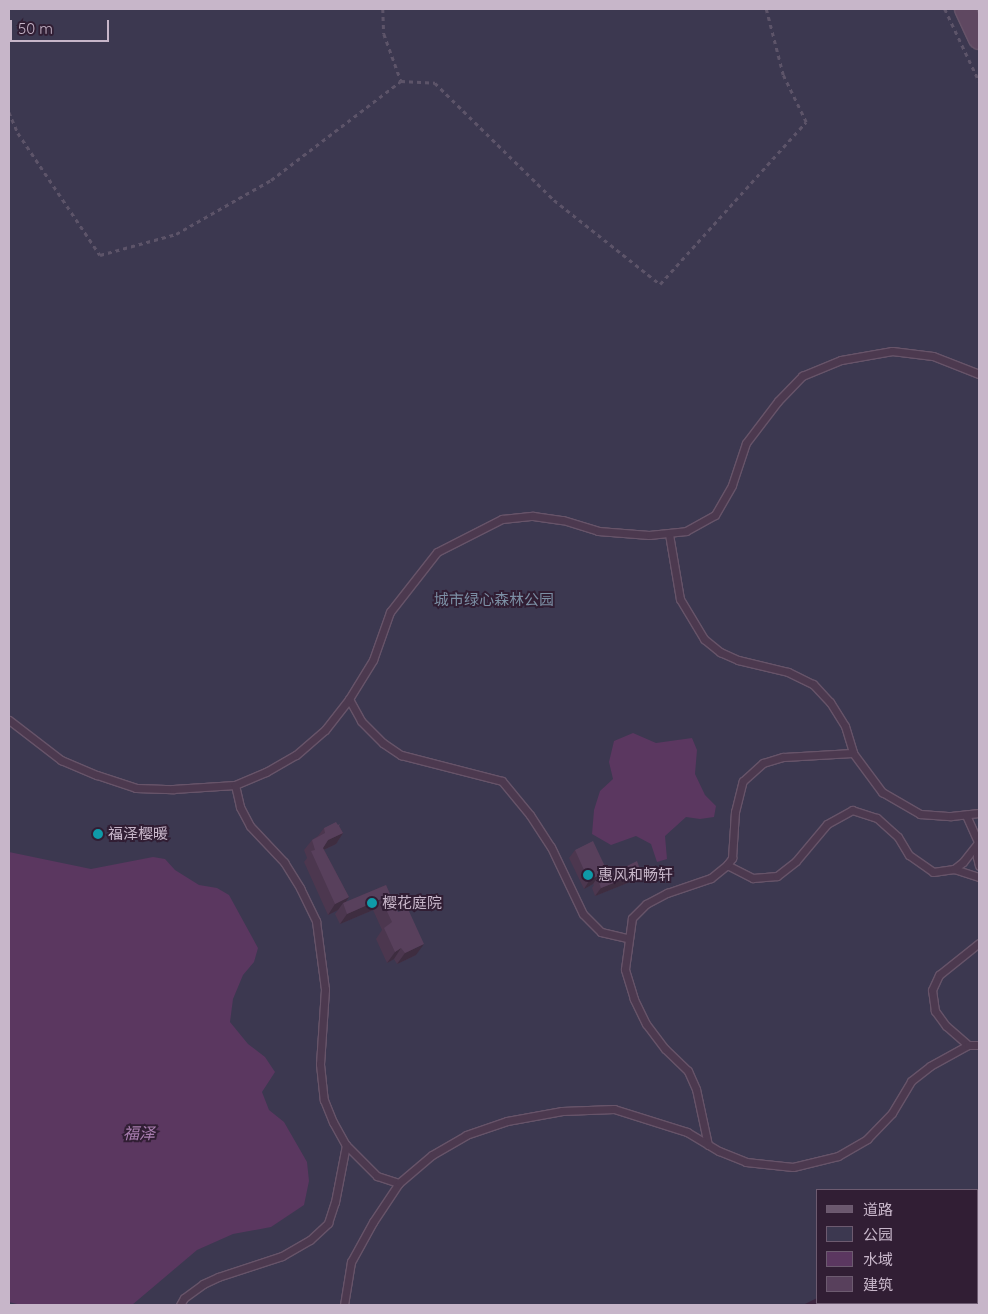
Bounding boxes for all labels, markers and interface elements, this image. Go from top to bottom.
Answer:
scale bar [12,10,111,42]
text: 50 m [18,19,53,38]
park label: 城市绿心森林公园 [434,591,554,609]
place label: 福泽樱暖 [108,825,168,843]
marker: 福泽樱暖 [92,828,104,840]
place label: 惠风和畅轩 [598,866,673,884]
marker: 惠风和畅轩 [582,869,594,881]
place label: 樱花庭院 [382,894,442,912]
marker: 樱花庭院 [366,897,378,909]
water label: 福泽 [123,1123,155,1143]
legend [816,1189,978,1304]
text: 道路 [863,1200,893,1219]
text: 公园 [863,1225,893,1244]
text: 水域 [863,1250,893,1269]
text: 建筑 [863,1275,893,1294]

